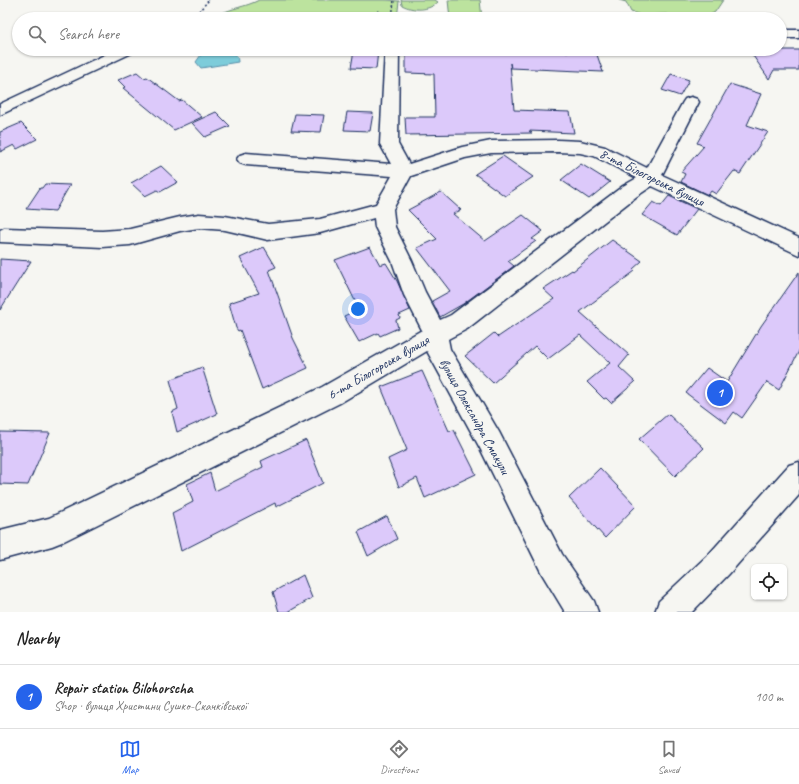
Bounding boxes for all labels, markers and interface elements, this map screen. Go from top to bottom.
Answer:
search box [12,12,787,56]
icon: search [26,23,48,45]
text: Search here [58,25,119,44]
street label: 8-та Білогорська вулиця [597,145,708,211]
your location [348,299,368,319]
street label: 6-та Білогорська вулиця [325,331,433,403]
street label: вулиця Олександра Смакули [436,355,514,479]
pin: 1 [707,378,733,408]
map controls [751,564,787,600]
button: locate [751,564,787,600]
text: Nearby [16,628,59,649]
text: Repair station Bilohorscha [54,679,193,698]
text: 1 [26,689,32,705]
text: 100 m [755,689,783,705]
text: Shop · вулиця Христини Сушко-Скачківської [54,698,247,714]
tab: Map [119,738,141,776]
tab: Directions [380,738,419,776]
tab: Saved [658,738,680,776]

